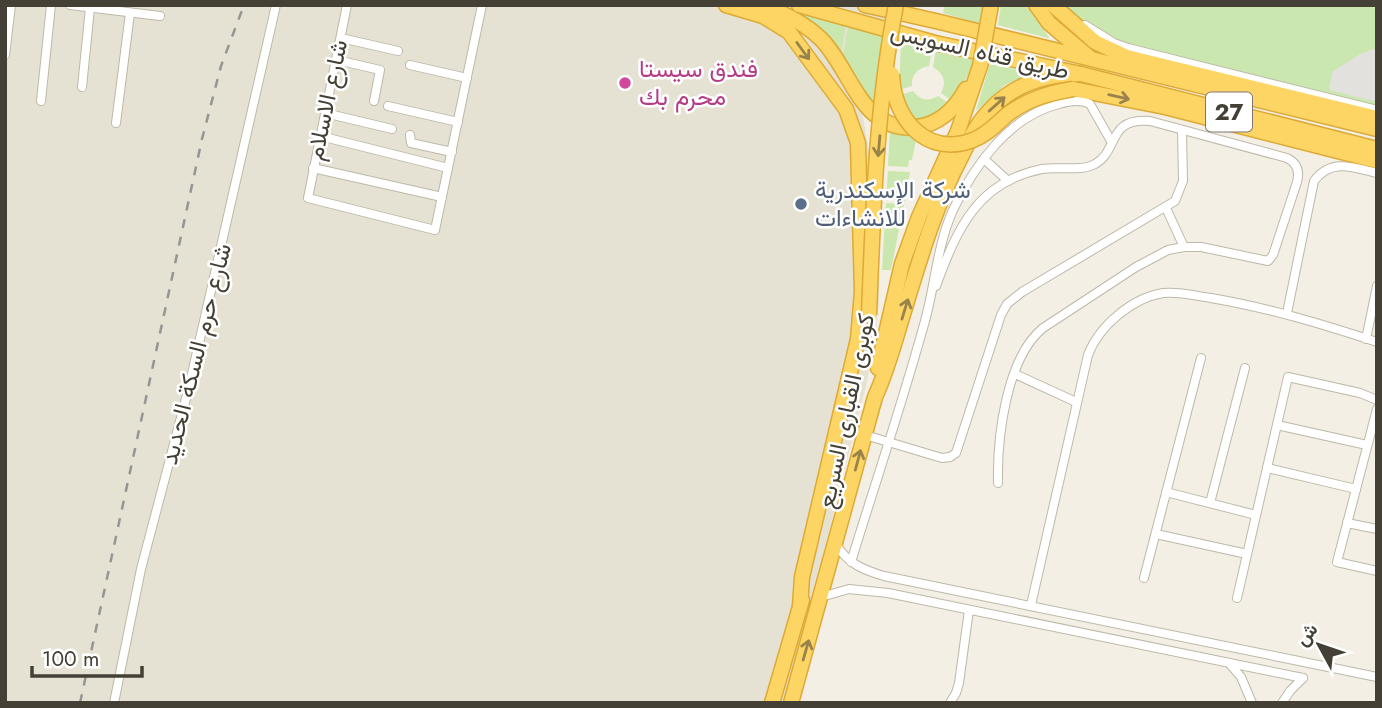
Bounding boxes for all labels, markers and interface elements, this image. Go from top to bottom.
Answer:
street label: طريق قناه السويس [887,13,1073,88]
street label: شارع الاسلام [297,36,356,163]
one-way arrow [796,41,811,60]
place label: فندق سيستا محرم بك [639,51,758,114]
marker: فندق سيستا محرم بك [617,75,633,91]
one-way arrow [1107,91,1130,105]
road number: 27 [1206,92,1252,132]
one-way arrow [988,96,1006,112]
one-way arrow [872,134,885,157]
place label: شركة الإسكندرية للانشاءات [815,172,971,235]
marker: شركة الإسكندرية للانشاءات [793,196,809,212]
street label: شارع حرم السكة الحديد [151,240,240,468]
one-way arrow [899,298,912,320]
street label: كوبرى القبارى السريع [808,310,883,512]
one-way arrow [853,449,866,471]
north arrow [1284,610,1354,680]
text: ش [1289,617,1324,652]
scale bar [32,634,142,678]
one-way arrow [800,639,813,661]
text: 100 m [42,644,99,674]

